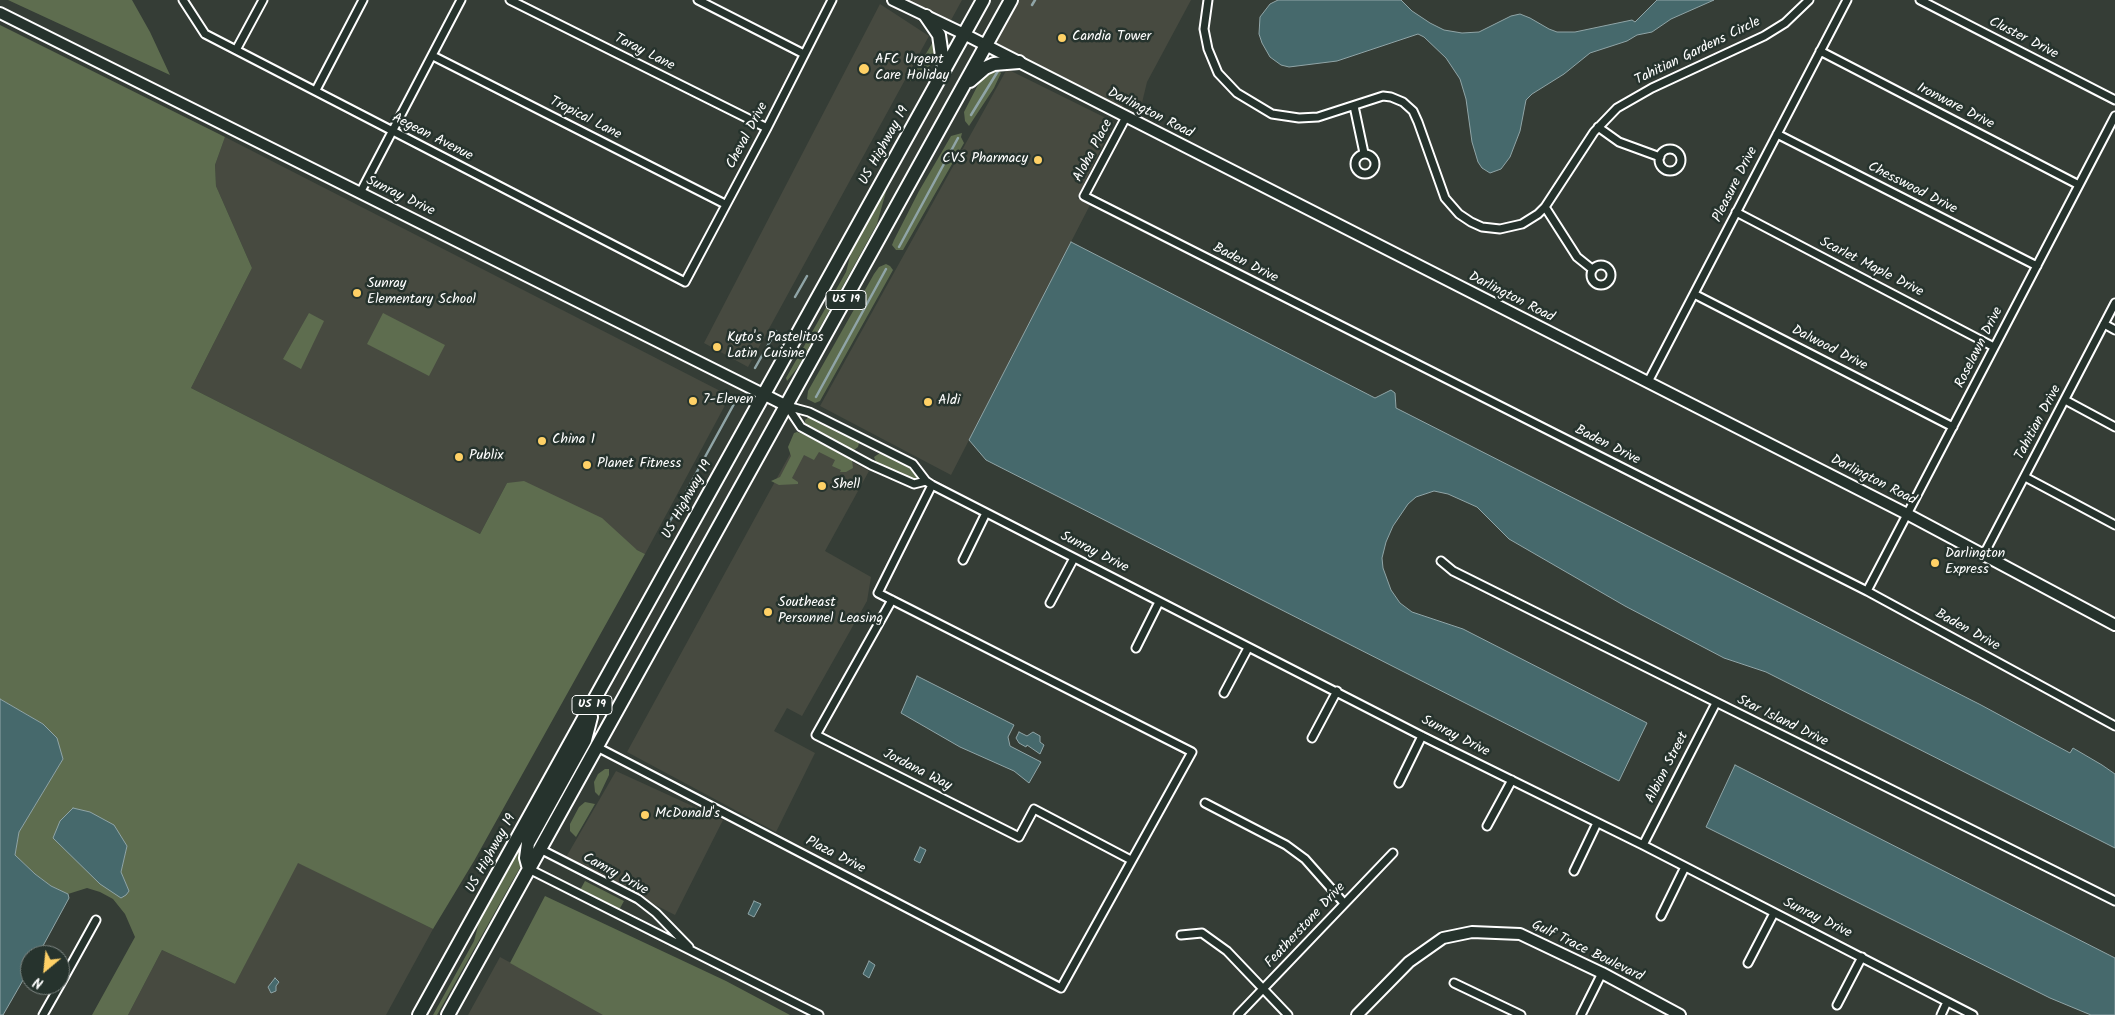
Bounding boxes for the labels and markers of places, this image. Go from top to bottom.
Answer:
place label: Candia Tower [1072,30,1151,46]
marker: Candia Tower [1056,32,1068,44]
place label: AFC Urgent Care Holiday [875,53,949,85]
marker: AFC Urgent Care Holiday [857,62,871,76]
place label: CVS Pharmacy [942,152,1028,168]
marker: CVS Pharmacy [1032,154,1044,166]
place label: Sunray Elementary School [367,277,476,310]
marker: Sunray Elementary School [351,287,363,299]
place label: Kyto's Pastelitos Latin Cuisine [727,331,824,364]
marker: Kyto's Pastelitos Latin Cuisine [711,341,723,353]
place label: 7-Eleven [703,393,753,409]
place label: Aldi [938,394,960,410]
marker: 7-Eleven [687,395,699,407]
marker: Aldi [922,396,934,408]
place label: China 1 [552,433,595,449]
marker: China 1 [536,435,548,447]
place label: Publix [469,449,503,465]
marker: Publix [453,451,465,463]
place label: Planet Fitness [597,457,681,473]
marker: Planet Fitness [581,459,593,471]
place label: Shell [832,478,860,494]
marker: Shell [816,480,828,492]
place label: Darlington Express [1945,547,2005,580]
marker: Darlington Express [1929,557,1941,569]
place label: Southeast Personnel Leasing [778,596,883,628]
marker: Southeast Personnel Leasing [762,606,774,618]
place label: McDonald's [655,807,720,823]
marker: McDonald's [639,809,651,821]

